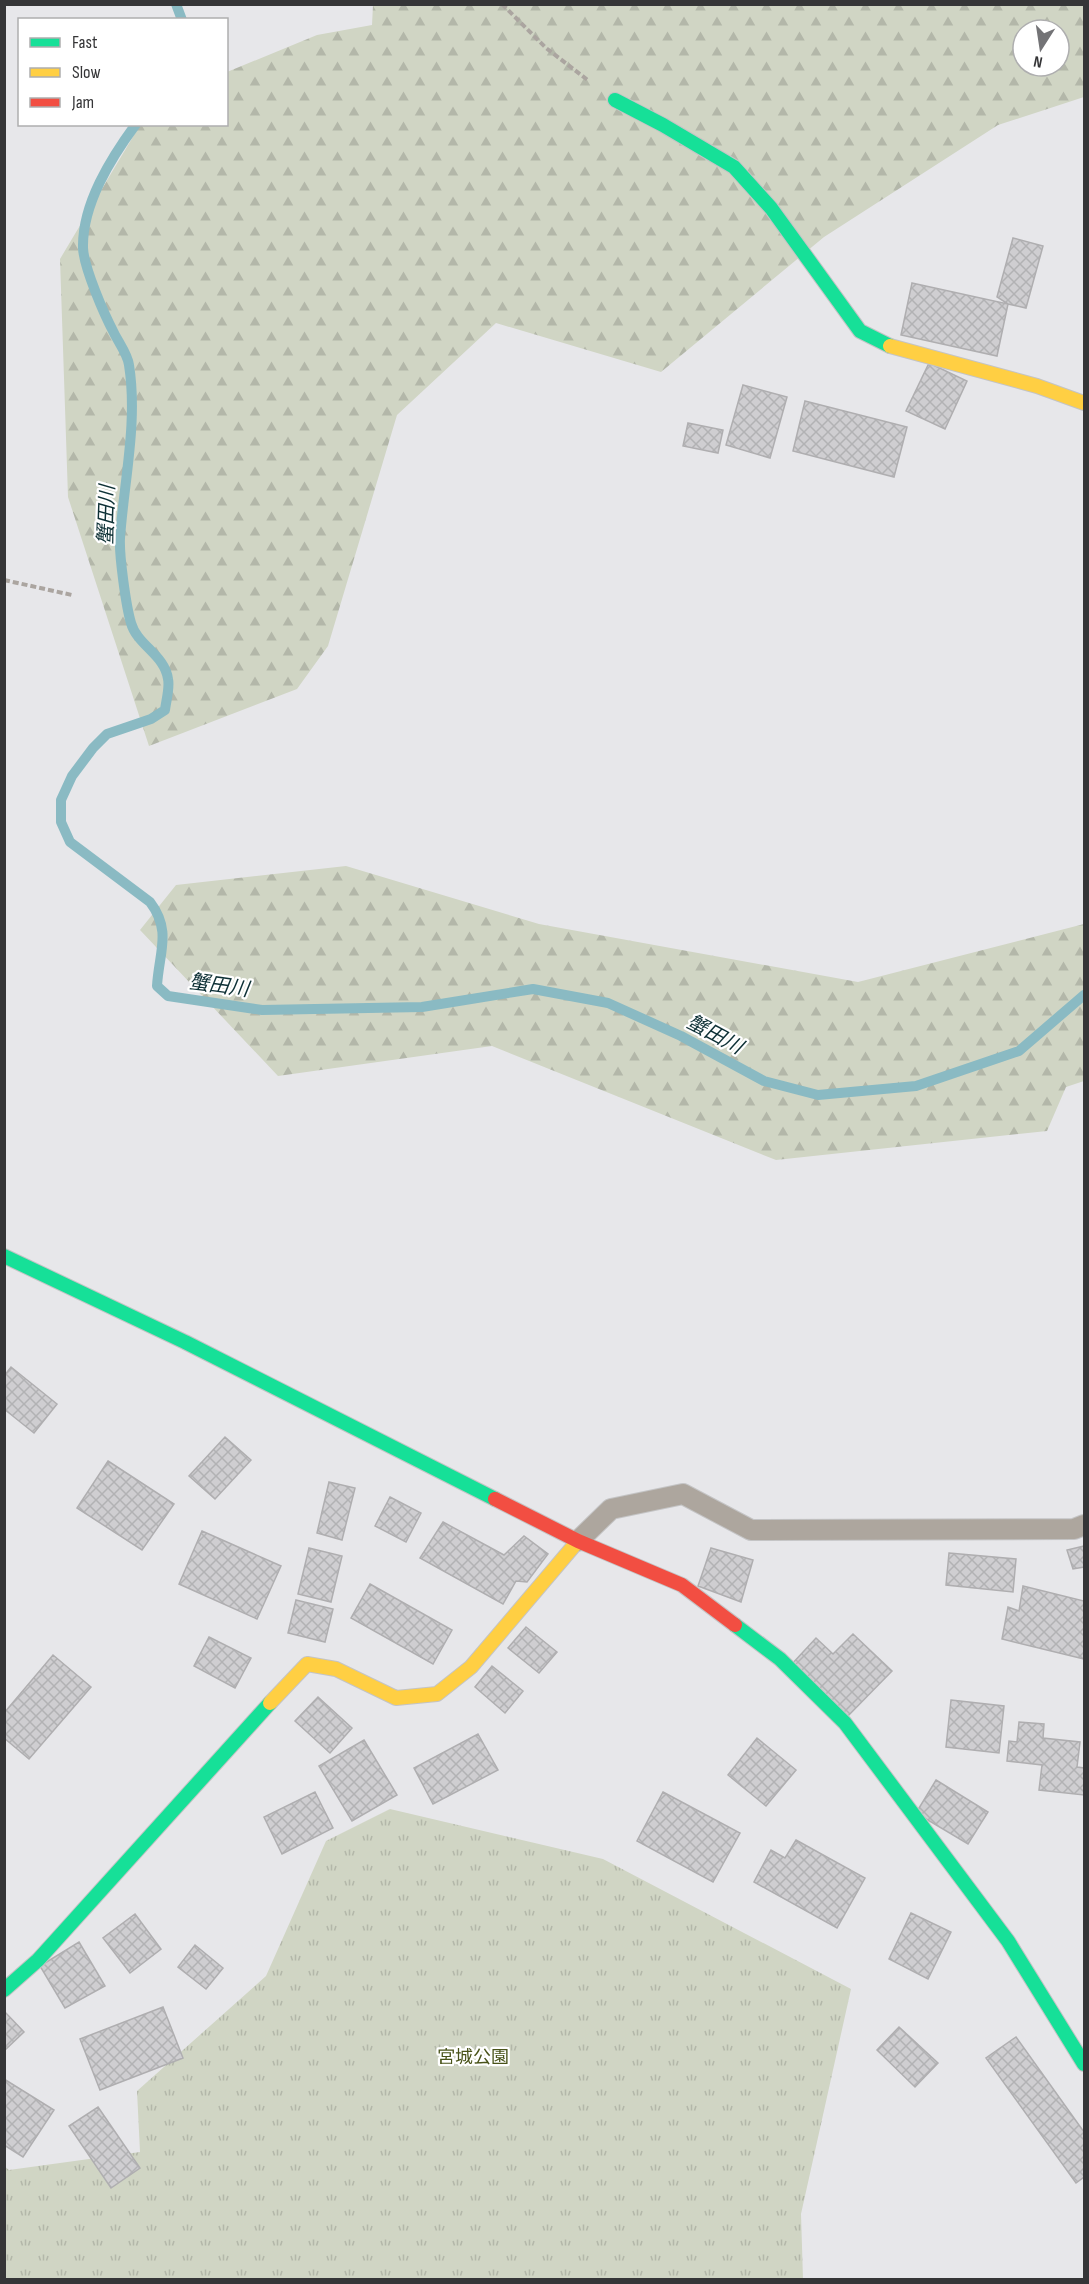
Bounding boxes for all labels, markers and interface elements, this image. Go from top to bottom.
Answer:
legend [18,18,228,126]
north arrow [1011,18,1071,78]
text: Fast [72,32,98,53]
text: N [1032,51,1044,71]
text: Slow [72,62,101,83]
text: Jam [71,92,94,113]
water label: 蟹田川 [94,483,120,545]
water label: 蟹田川 [187,970,252,1002]
water label: 蟹田川 [682,1010,748,1061]
park label: 宮城公園 [437,2047,509,2068]

